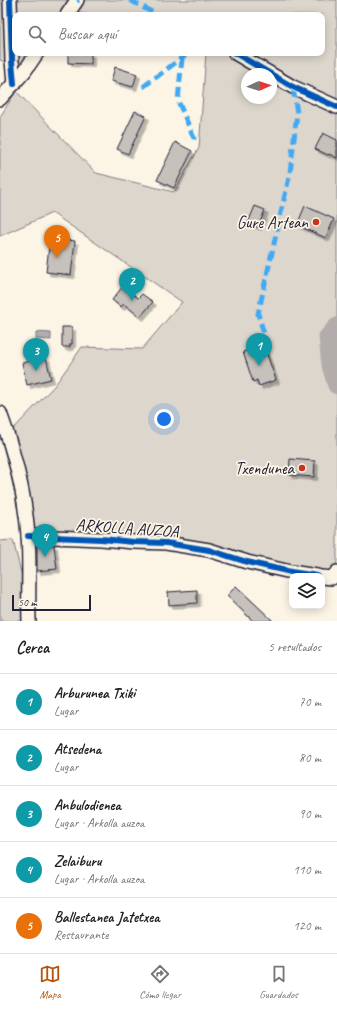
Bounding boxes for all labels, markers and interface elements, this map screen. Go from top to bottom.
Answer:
search box [12,12,325,56]
icon: search [26,23,48,45]
text: Buscar aquí [58,25,117,44]
north arrow [241,68,277,104]
place label: Gure Artean [237,212,309,233]
marker: Gure Artean [311,217,321,227]
pin: 5 [44,225,70,258]
pin: 2 [119,268,145,301]
pin: 1 [246,333,272,366]
pin: 3 [23,338,49,371]
your location [154,409,174,429]
place label: Txendunea [235,458,296,479]
marker: Txendunea [297,463,307,473]
street label: ARKOLLA AUZOA [75,514,181,542]
pin: 4 [32,524,58,557]
map controls [289,573,325,609]
button: layers [289,573,325,609]
scale bar [12,593,91,612]
text: 50 m [18,595,37,609]
text: Cerca [16,637,49,658]
text: 5 resultados [268,639,321,655]
text: Arburunea Txiki [54,684,135,703]
text: 1 [26,694,32,710]
text: 70 m [299,694,321,710]
text: Lugar [54,703,78,719]
text: Atsedena [54,740,101,759]
text: 2 [26,750,32,766]
text: 80 m [299,750,321,766]
text: Lugar [54,759,78,775]
text: Anbulodienea [54,796,121,815]
text: 3 [26,806,32,822]
text: 90 m [299,806,321,822]
text: Lugar · Arkolla auzoa [54,815,144,831]
text: Zelaiburu [54,852,101,871]
text: 4 [26,862,32,878]
text: 110 m [293,862,321,878]
text: Lugar · Arkolla auzoa [54,871,144,887]
text: Ballestanea Jatetxea [54,908,159,927]
text: 5 [26,918,32,934]
text: 120 m [293,918,321,934]
text: Restaurante [54,927,109,943]
tab: Mapa [39,963,61,1001]
tab: Cómo llegar [139,963,181,1001]
tab: Guardados [259,963,298,1001]

